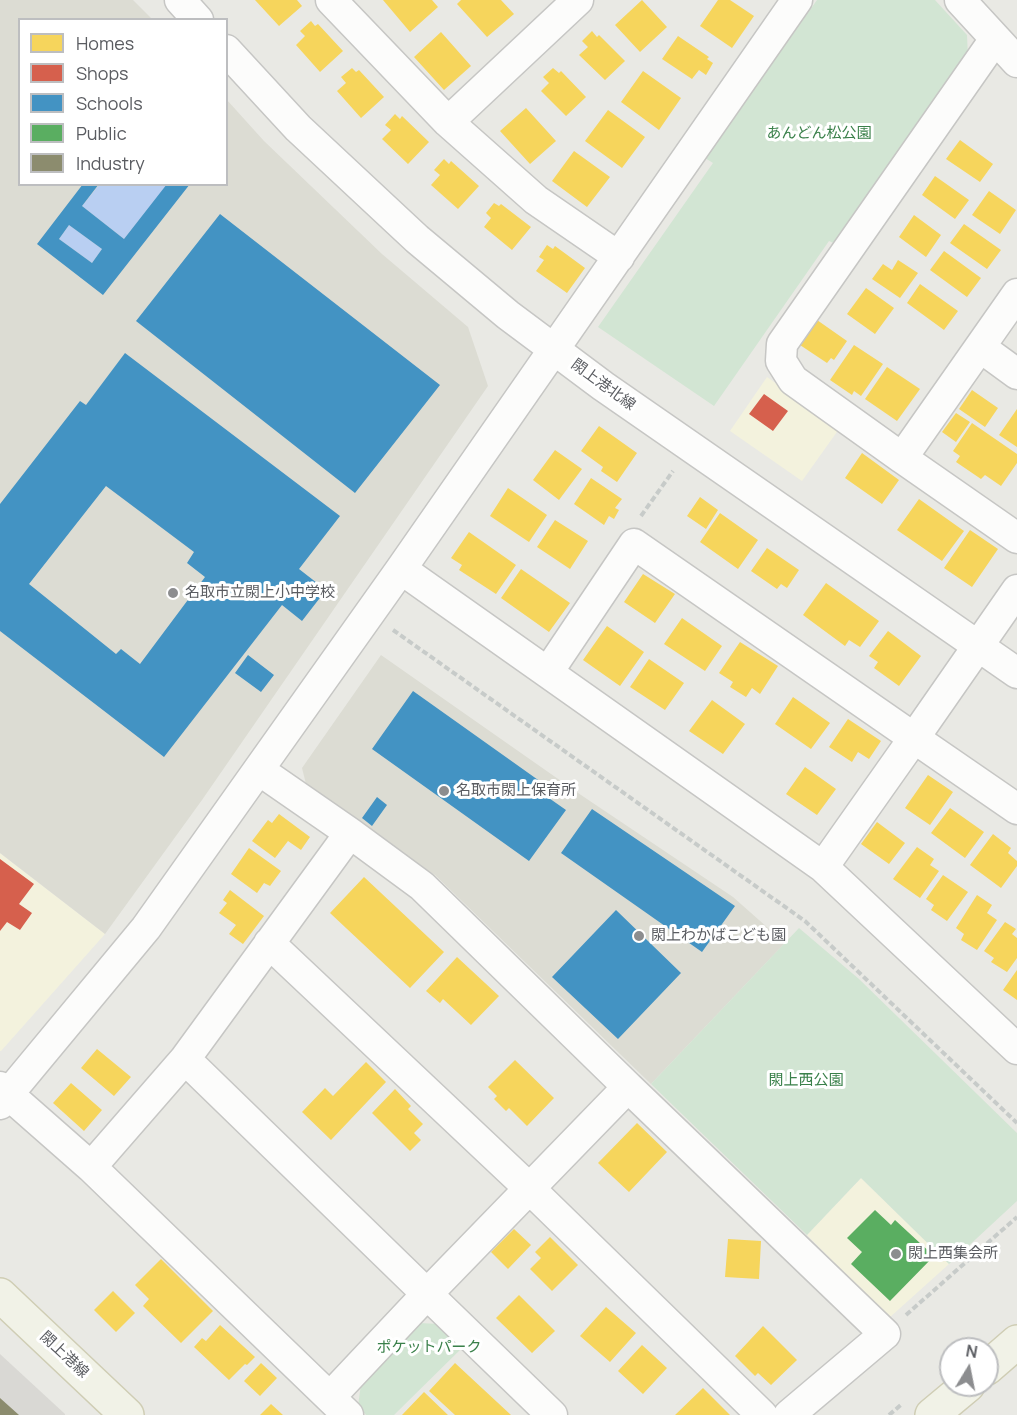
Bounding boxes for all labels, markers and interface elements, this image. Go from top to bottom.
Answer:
legend [18,18,228,186]
text: Homes [76,31,134,55]
text: Shops [76,61,128,85]
text: Schools [76,91,143,115]
text: Public [76,121,127,145]
park label: あんどん松公園 [767,125,871,143]
text: Industry [76,151,145,175]
street label: 閖上港北線 [567,356,639,414]
place label: 名取市立閖上小中学校 [185,584,335,602]
marker: 名取市立閖上小中学校 [166,586,180,600]
place label: 名取市閖上保育所 [456,782,576,800]
marker: 名取市閖上保育所 [437,784,451,798]
place label: 閖上わかばこども園 [651,927,786,945]
marker: 閖上わかばこども園 [632,929,646,943]
park label: 閖上西公園 [769,1072,843,1090]
place label: 閖上西集会所 [908,1245,998,1263]
marker: 閖上西集会所 [889,1247,903,1261]
street label: 閖上港線 [36,1328,92,1382]
north arrow [939,1337,999,1397]
park label: ポケットパーク [377,1339,481,1357]
text: N [964,1339,979,1363]

